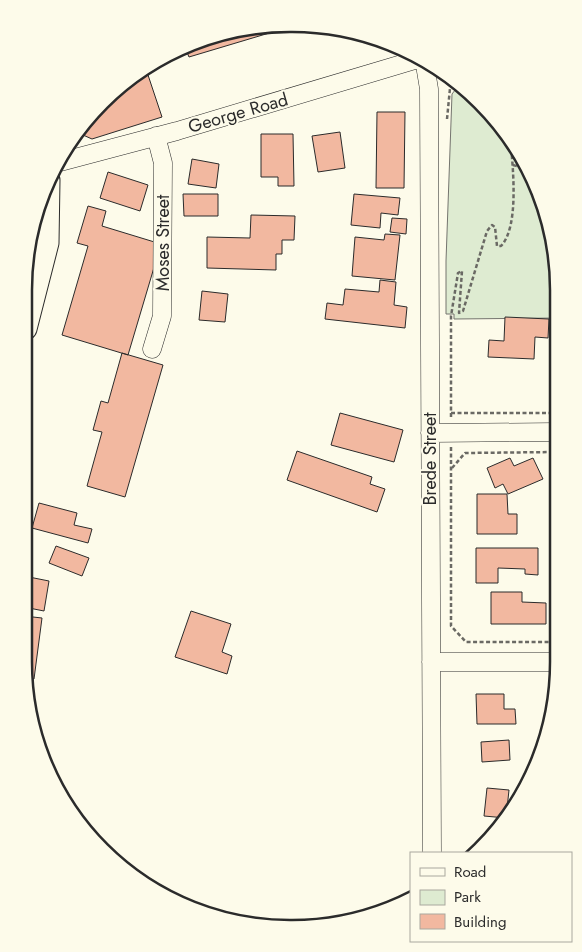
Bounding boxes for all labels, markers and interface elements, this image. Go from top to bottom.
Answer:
street label: George Road [185,86,291,140]
street label: Moses Street [150,194,176,291]
street label: Brede Street [417,412,443,506]
legend [410,852,572,942]
text: Road [454,861,486,883]
text: Park [454,886,481,908]
text: Building [454,911,506,933]

